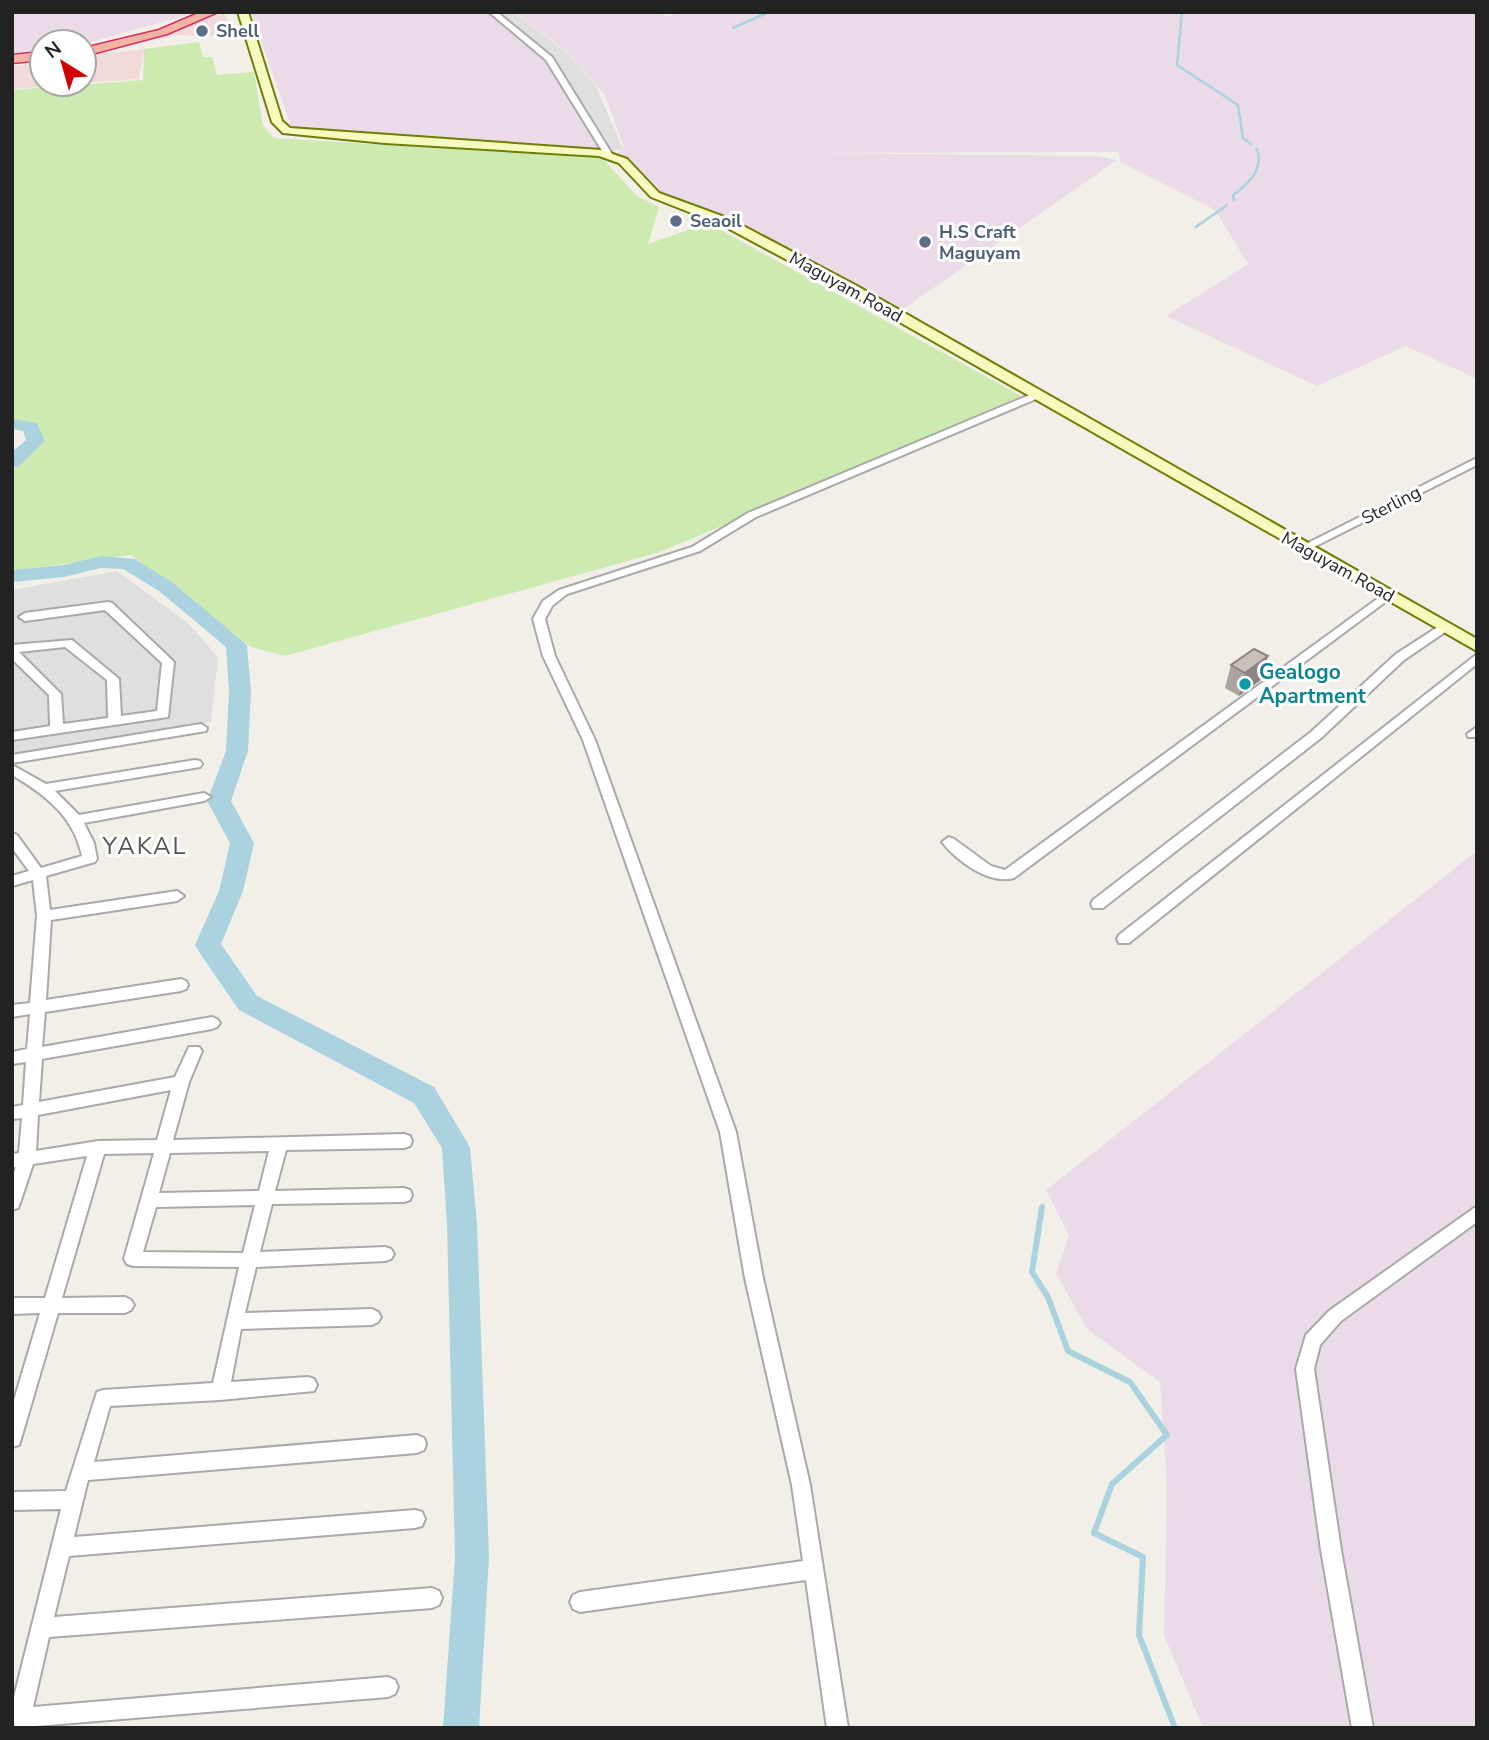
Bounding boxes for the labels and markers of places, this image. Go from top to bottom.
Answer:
place label: Shell [216,19,259,43]
marker: Shell [194,23,210,39]
place label: Seaoil [690,209,742,233]
marker: Seaoil [668,213,684,229]
place label: H.S Craft Maguyam [939,220,1021,265]
marker: H.S Craft Maguyam [917,234,933,250]
place label: Gealogo Apartment [1259,658,1367,710]
marker: Gealogo Apartment [1237,676,1253,692]

